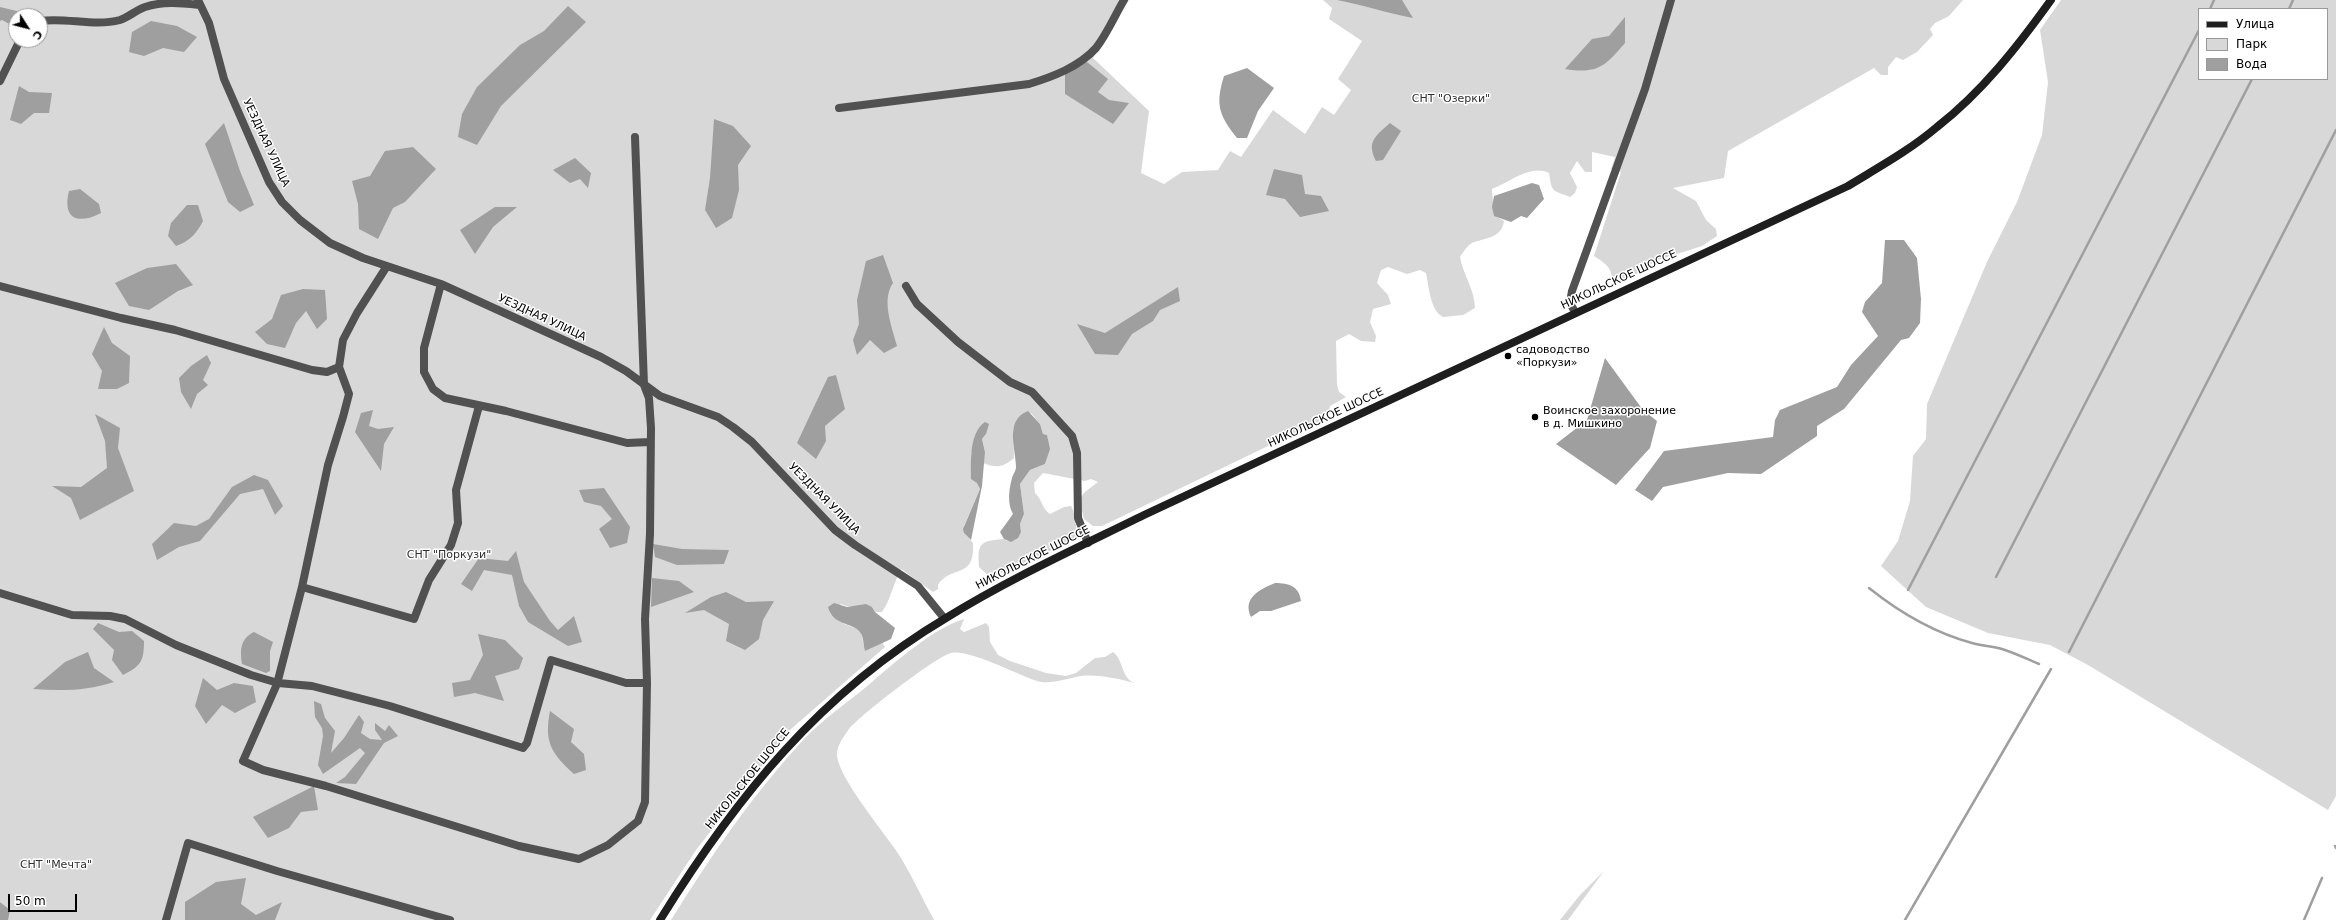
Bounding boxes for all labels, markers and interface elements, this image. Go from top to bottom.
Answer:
north arrow [8,8,48,48]
legend [2198,8,2328,80]
text: Улица [2236,17,2274,31]
text: С [30,28,45,42]
text: Парк [2236,37,2267,51]
text: Вода [2236,57,2267,71]
park label: СНТ "Озерки" [1412,92,1490,106]
street label: УЕЗДНАЯ УЛИЦА [240,97,292,189]
street label: НИКОЛЬСКОЕ ШОССЕ [1559,247,1679,313]
street label: УЕЗДНАЯ УЛИЦА [496,292,588,344]
place label: садоводство «Поркузи» [1516,343,1590,369]
marker: садоводство «Поркузи» [1503,351,1513,361]
street label: НИКОЛЬСКОЕ ШОССЕ [1266,385,1386,451]
place label: Воинское захоронение в д. Мишкино [1543,404,1676,430]
marker: Воинское захоронение в д. Мишкино [1530,412,1540,422]
street label: УЕЗДНАЯ УЛИЦА [786,461,862,537]
street label: НИКОЛЬСКОЕ ШОССЕ [974,523,1092,593]
park label: СНТ "Поркузи" [407,548,491,562]
street label: НИКОЛЬСКОЕ ШОССЕ [703,726,793,832]
park label: СНТ "Мечта" [20,858,92,872]
scale bar [10,886,79,912]
text: 50 m [15,894,46,908]

